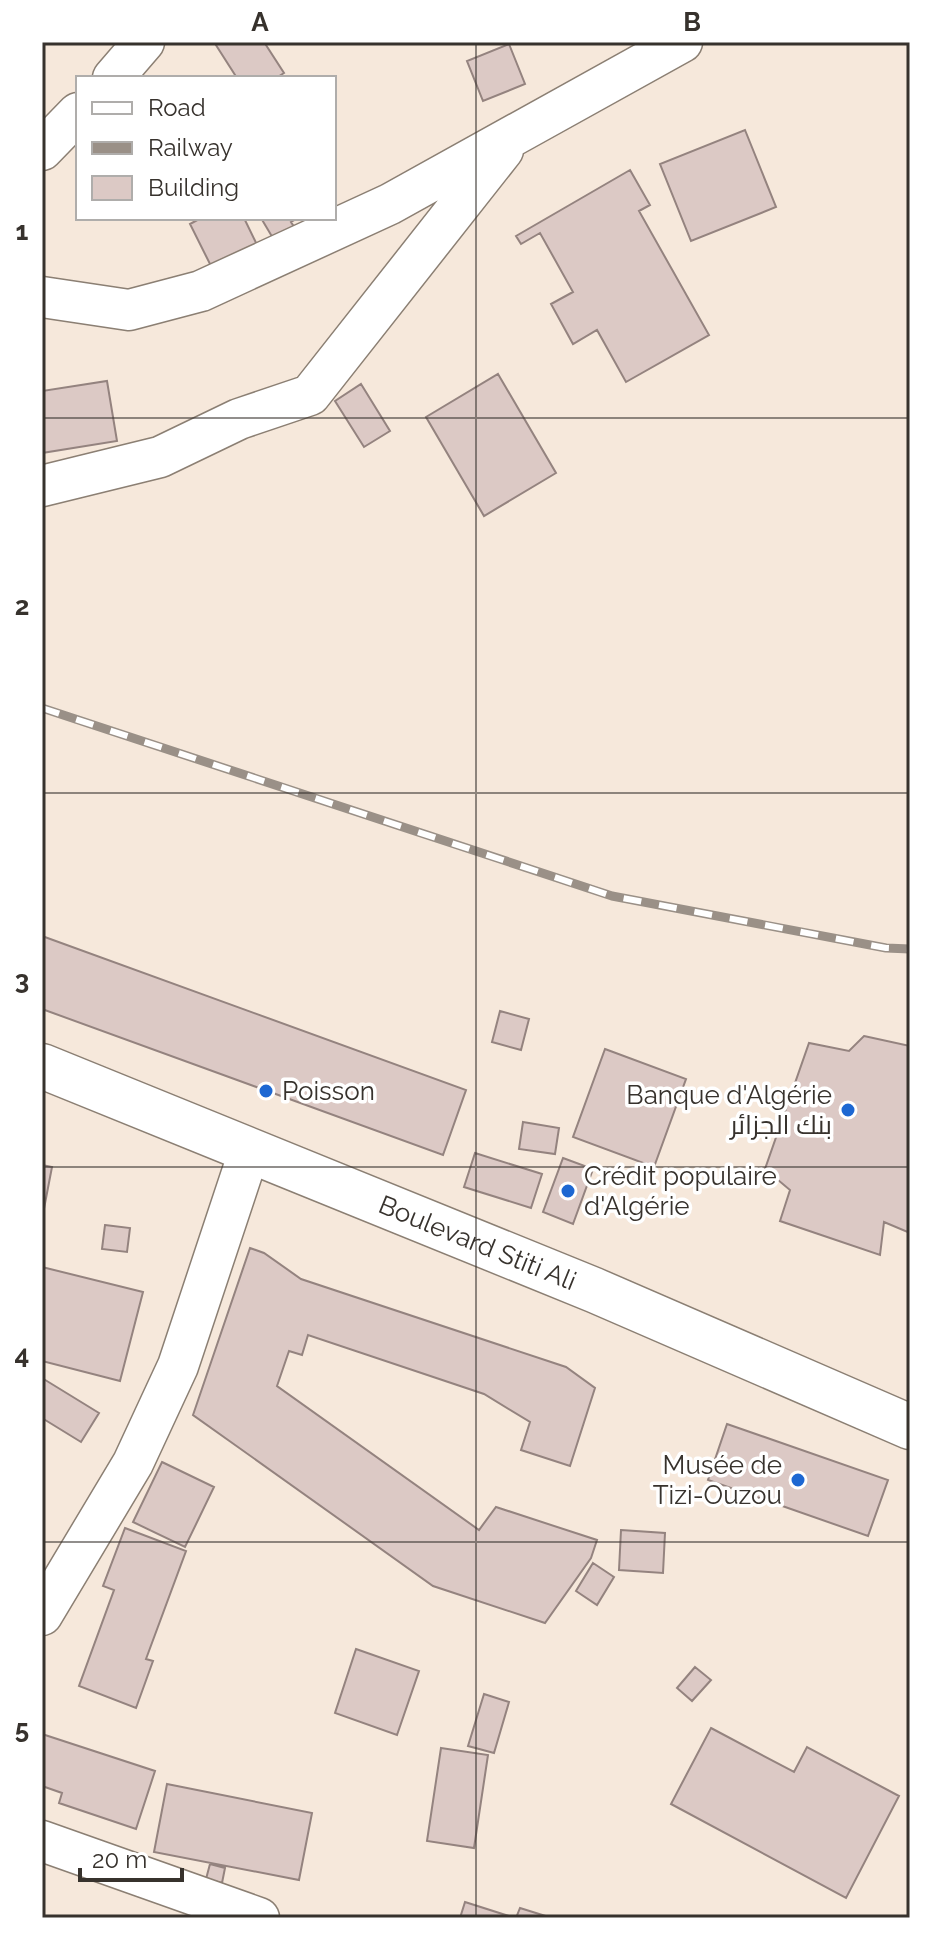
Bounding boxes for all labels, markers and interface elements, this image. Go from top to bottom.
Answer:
text: A [251,7,269,37]
text: B [683,7,701,37]
legend [76,76,336,220]
text: Road [148,93,206,122]
text: Railway [148,133,233,162]
text: Building [148,173,239,202]
text: 1 [16,216,29,246]
text: 2 [15,591,29,621]
text: 3 [15,965,29,995]
place label: Poisson [282,1076,375,1106]
place label: Banque d'Algérie بنك الجزائر [626,1080,832,1140]
marker: Poisson [257,1082,275,1100]
marker: Banque d'Algérie بنك الجزائر [839,1101,857,1119]
place label: Crédit populaire d'Algérie [584,1161,777,1221]
marker: Crédit populaire d'Algérie [559,1182,577,1200]
street label: Boulevard Stiti Ali [375,1189,580,1296]
text: 4 [15,1340,29,1370]
place label: Musée de Tizi-Ouzou [653,1450,782,1510]
marker: Musée de Tizi-Ouzou [789,1471,807,1489]
text: 5 [15,1714,29,1744]
scale bar [80,1832,182,1882]
text: 20 m [92,1845,147,1874]

